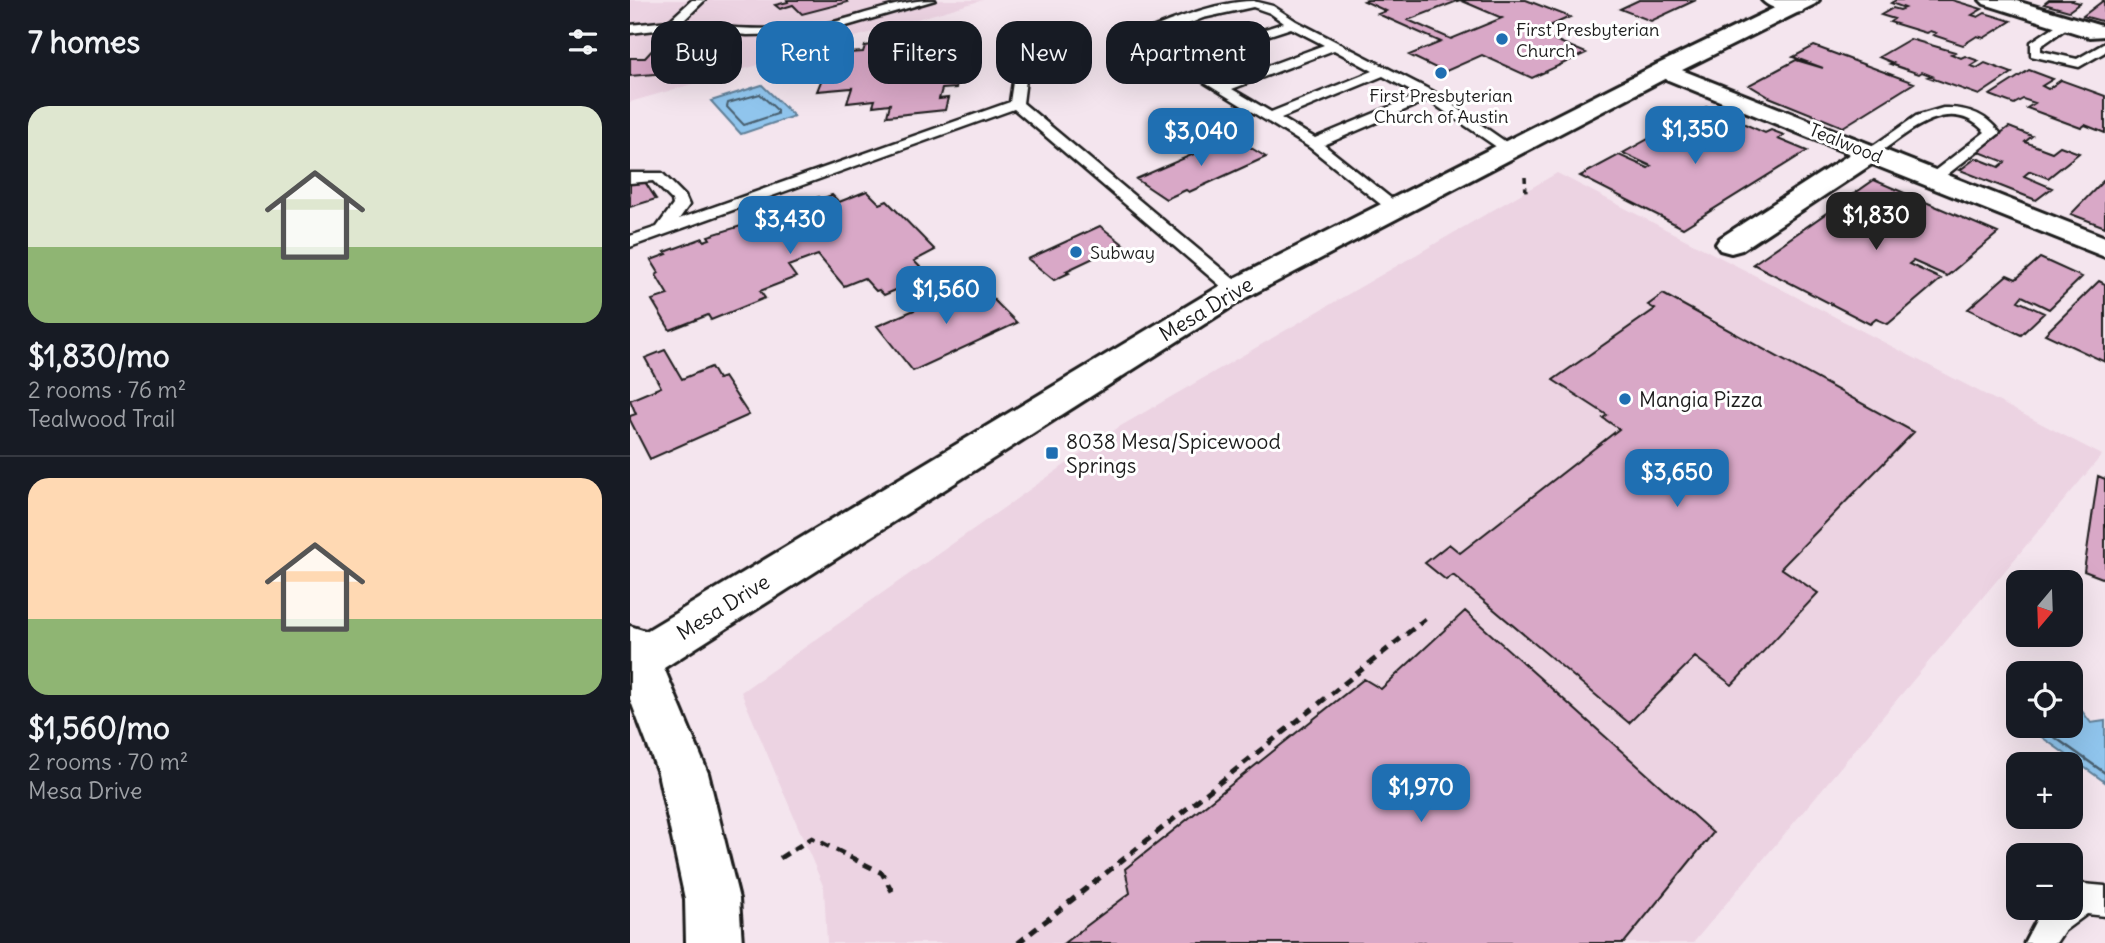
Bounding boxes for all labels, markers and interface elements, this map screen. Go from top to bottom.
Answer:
place label: First Presbyterian Church [1516,18,1659,62]
chip: Buy [651,21,742,84]
chip: Rent [756,21,854,84]
chip: Filters [868,21,982,84]
chip: New [996,21,1092,84]
chip: Apartment [1106,21,1270,84]
text: 7 homes [28,23,140,61]
icon: filters [564,23,602,61]
marker: First Presbyterian Church [1494,31,1510,47]
marker: First Presbyterian Church of Austin [1433,65,1449,81]
place label: First Presbyterian Church of Austin [1369,84,1513,128]
pin: $1,350 [1638,106,1752,166]
pin: $3,040 [1144,108,1258,168]
text: $1,350 [1661,114,1729,143]
text: $3,040 [1164,116,1238,145]
street label: Tealwood [1806,118,1886,168]
icon: home [252,152,378,278]
pin: $1,830 [1819,192,1933,252]
pin: $3,430 [733,196,847,256]
text: $1,830 [1842,200,1910,229]
text: $3,430 [754,204,826,233]
place label: Subway [1090,241,1155,264]
marker: Subway [1068,244,1084,260]
pin: $1,560 [889,266,1003,326]
street label: Mesa Drive [1154,271,1258,347]
text: $1,560 [912,274,980,303]
text: $1,830/mo [28,337,170,375]
text: 2 rooms · 76 m² [28,375,186,404]
place label: Mangia Pizza [1639,386,1763,413]
marker: Mangia Pizza [1617,391,1633,407]
text: Tealwood Trail [28,404,175,433]
place label: 8038 Mesa/Spicewood Springs [1066,428,1281,479]
marker: 8038 Mesa/Spicewood Springs [1044,445,1060,461]
pin: $3,650 [1620,449,1734,509]
text: $3,650 [1641,457,1713,486]
icon: home [252,524,378,650]
street label: Mesa Drive [672,568,774,646]
north arrow [2006,570,2082,648]
map controls [2006,570,2083,920]
button: locate [2006,661,2083,738]
text: $1,560/mo [28,709,170,747]
text: 2 rooms · 70 m² [28,747,188,776]
button: + [2006,752,2083,829]
pin: $1,970 [1364,764,1478,824]
text: $1,970 [1388,772,1454,801]
text: Mesa Drive [28,776,142,805]
button: − [2006,843,2083,920]

